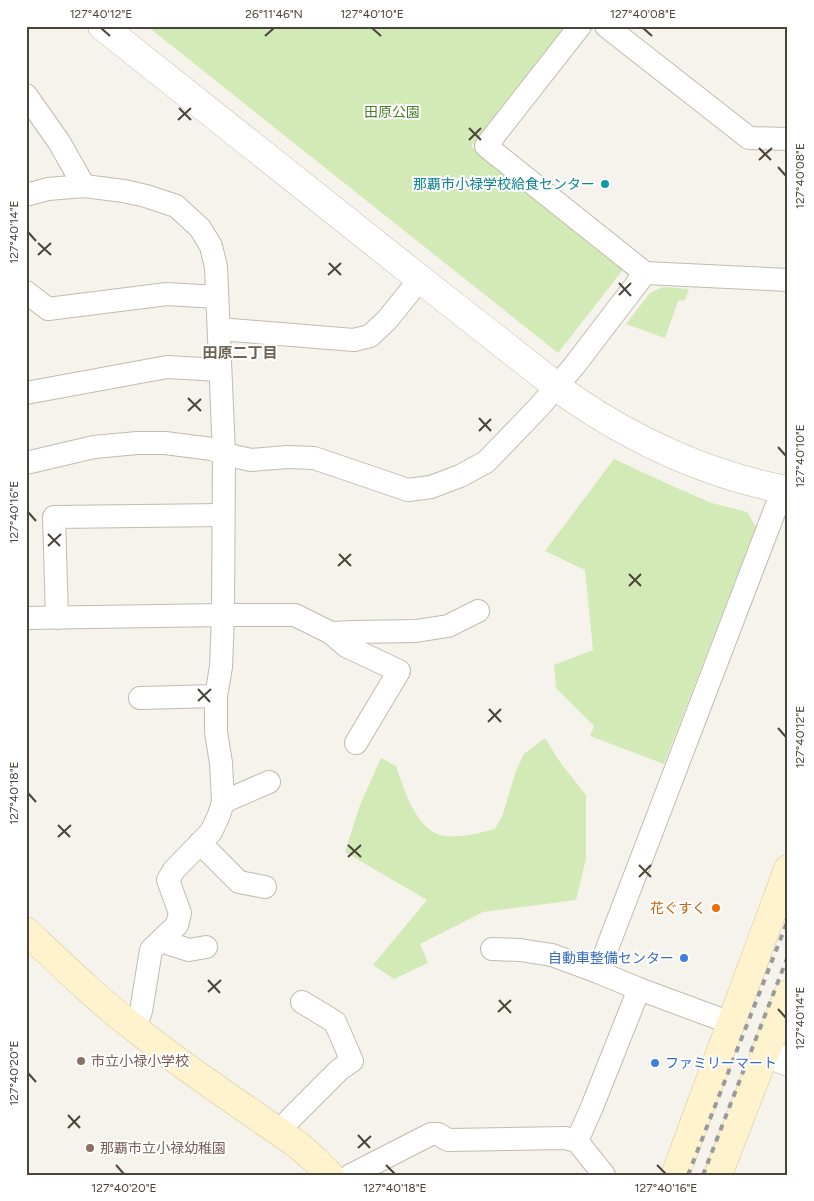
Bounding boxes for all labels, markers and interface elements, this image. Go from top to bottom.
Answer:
text: 127°40'12"E [70,7,132,21]
text: 26°11'46"N [245,7,303,21]
text: 127°40'10"E [340,7,404,21]
text: 127°40'08"E [610,7,676,21]
park label: 田原公園 [364,104,420,121]
text: 127°40'08"E [793,143,807,209]
place label: 那覇市小禄学校給食センター [413,176,595,193]
marker: 那覇市小禄学校給食センター [599,178,611,190]
text: 127°40'14"E [7,200,21,264]
district label: 田原二丁目 [202,344,278,362]
text: 127°40'10"E [793,424,807,488]
text: 127°40'16"E [7,481,21,543]
text: 127°40'12"E [793,706,807,768]
text: 127°40'18"E [7,761,21,825]
place label: 花ぐすく [650,900,706,917]
marker: 花ぐすく [710,902,722,914]
place label: 自動車整備センター [548,950,674,967]
marker: 自動車整備センター [678,952,690,964]
text: 127°40'14"E [793,986,807,1050]
text: 127°40'20"E [7,1040,21,1106]
place label: 市立小禄小学校 [91,1053,189,1070]
marker: 市立小禄小学校 [75,1055,87,1067]
place label: ファミリーマート [665,1055,777,1072]
marker: ファミリーマート [649,1057,661,1069]
place label: 那覇市立小禄幼稚園 [100,1140,226,1157]
marker: 那覇市立小禄幼稚園 [84,1142,96,1154]
text: 127°40'20"E [91,1181,157,1195]
text: 127°40'18"E [363,1181,427,1195]
text: 127°40'16"E [635,1181,697,1195]

